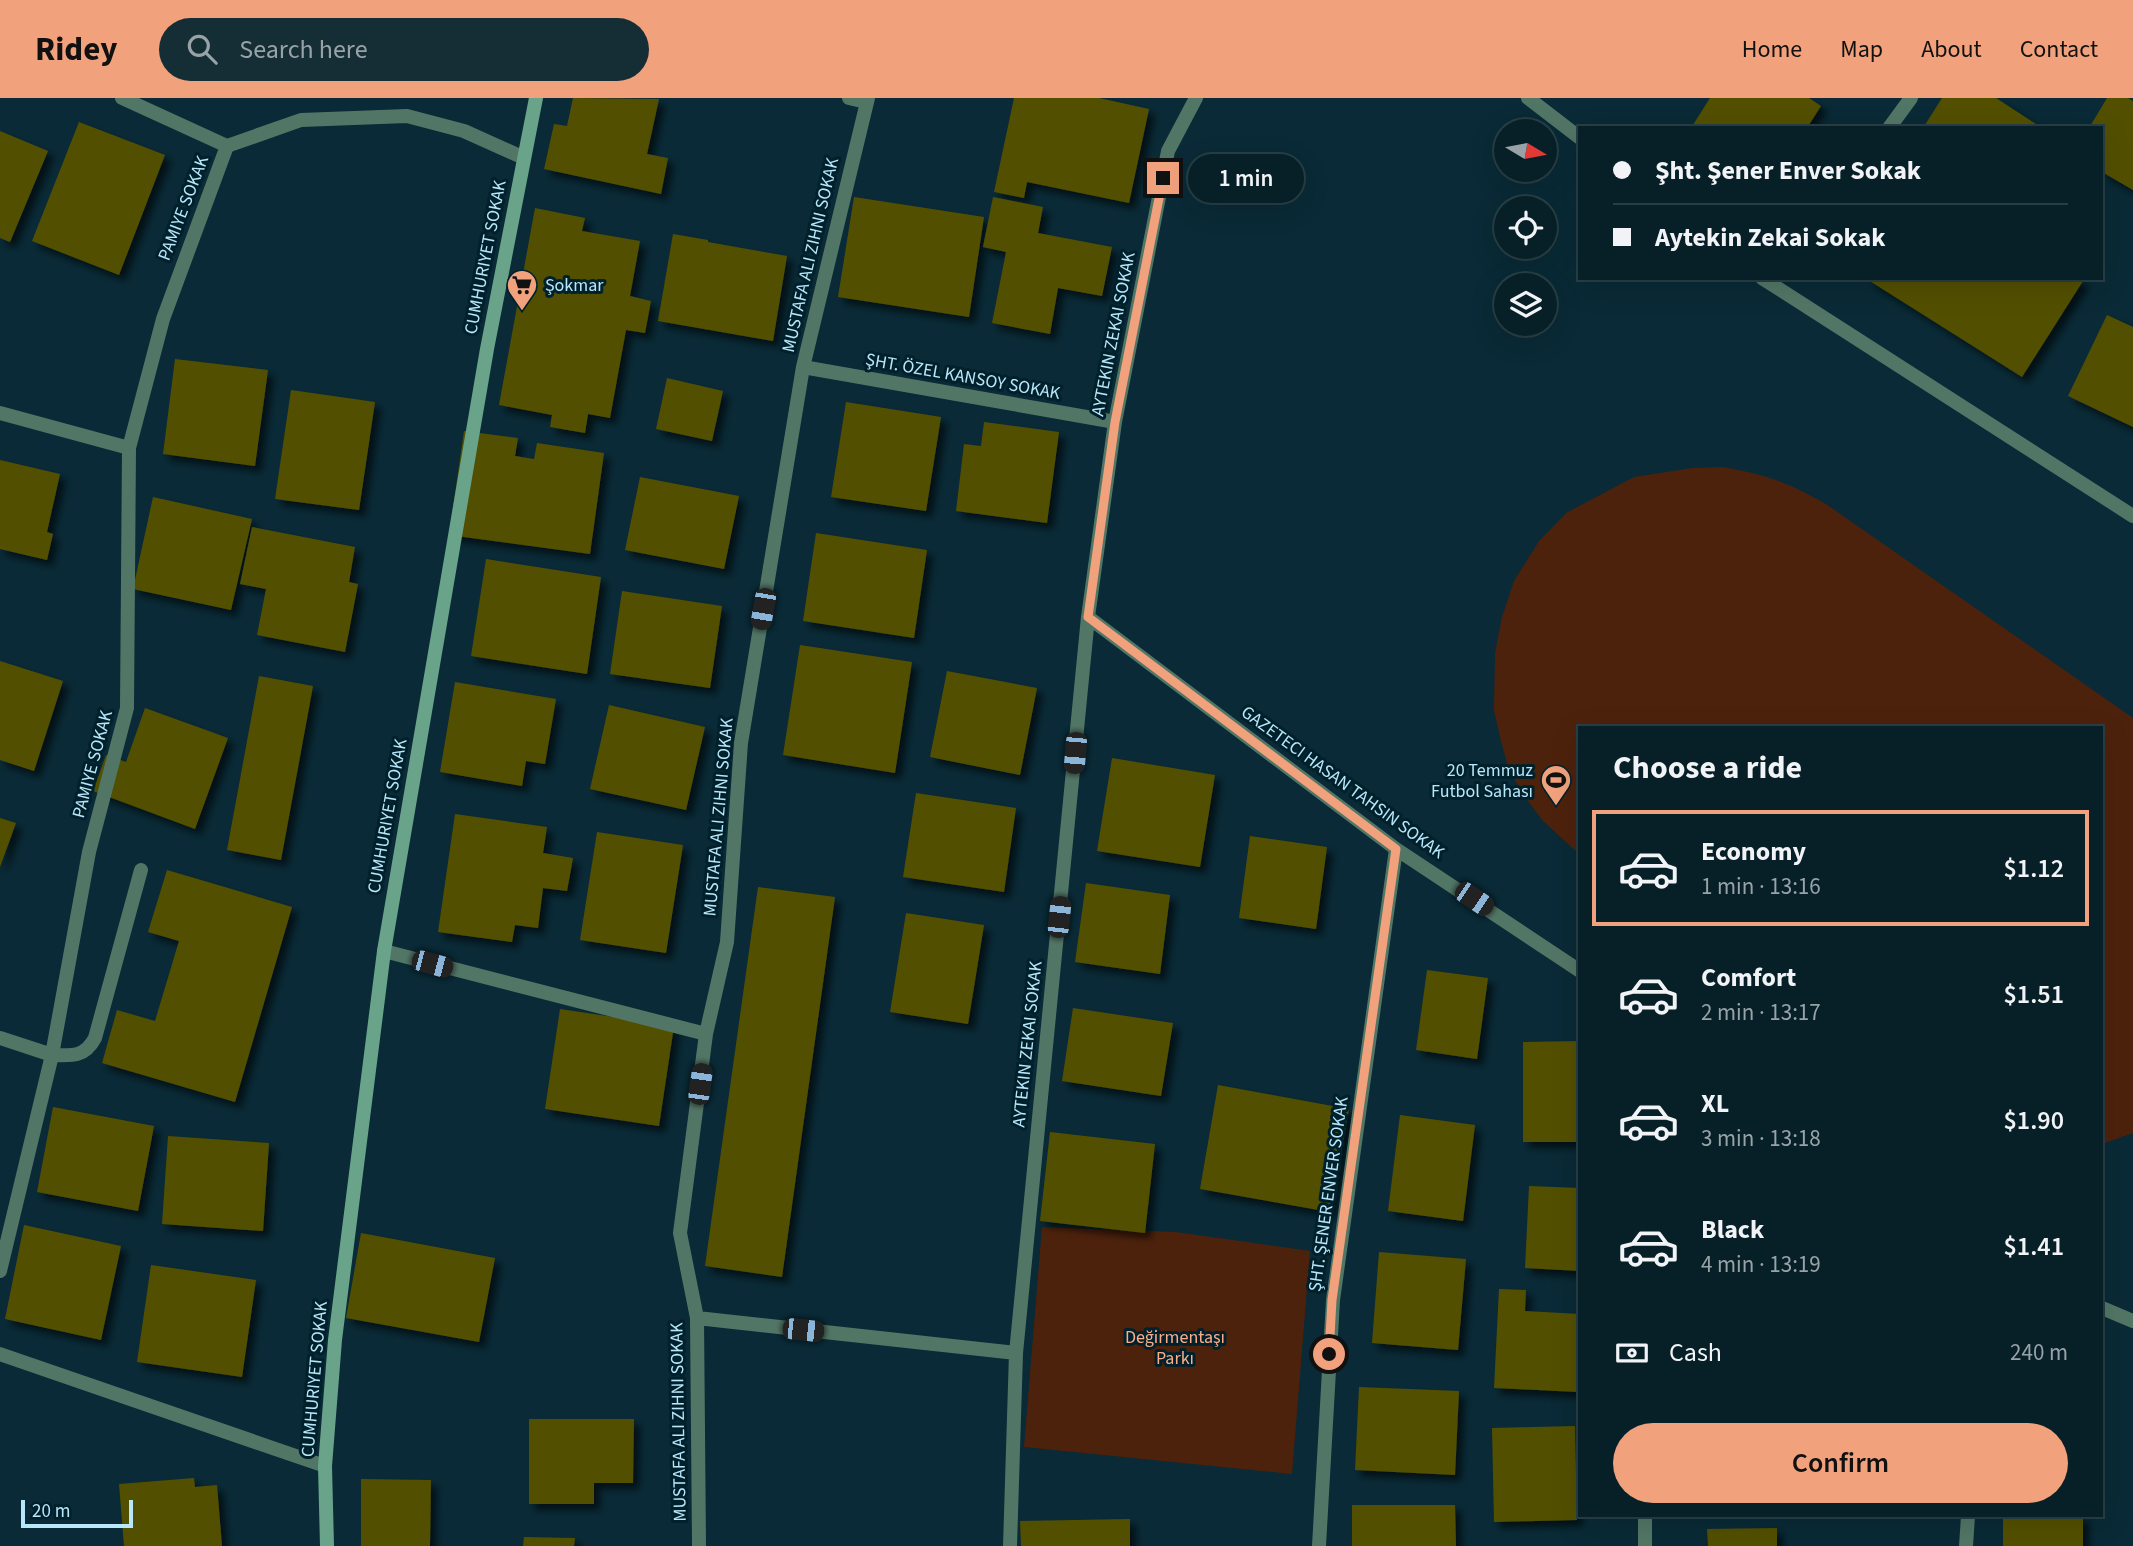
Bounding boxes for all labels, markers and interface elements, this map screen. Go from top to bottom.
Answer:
search box [159,18,649,81]
text: Ridey [35,26,117,73]
icon: search [183,30,221,68]
text: Search here [239,31,368,68]
text: Home [1742,32,1802,67]
text: Map [1840,32,1883,67]
text: About [1921,32,1982,67]
text: Contact [2020,32,2098,67]
north arrow [1494,119,1558,182]
map controls [1494,119,1557,336]
street label: PAMIYE SOKAK [152,152,215,264]
text: Şht. Şener Enver Sokak [1655,152,1921,189]
callout: 1 min [1188,154,1303,202]
street label: MUSTAFA ALI ZIHNI SOKAK [776,155,845,355]
route end [1147,162,1179,194]
text: 1 min [1219,162,1273,195]
street label: CUMHURIYET SOKAK [458,177,513,336]
button: locate [1494,196,1557,259]
text: Aytekin Zekai Sokak [1655,219,1886,256]
street label: AYTEKIN ZEKAI SOKAK [1085,249,1142,418]
supermarket icon: Şokmar [505,268,539,312]
place label: Şokmar [545,273,604,298]
button: layers [1494,273,1557,336]
street label: ŞHT. ÖZEL KANSOY SOKAK [864,347,1063,406]
car [750,586,777,632]
street label: GAZETECI HASAN TAHSIN SOKAK [1236,700,1450,865]
street label: PAMIYE SOKAK [66,707,119,821]
street label: MUSTAFA ALI ZIHNI SOKAK [697,716,740,917]
car [1063,731,1088,775]
street label: CUMHURIYET SOKAK [362,736,413,895]
text: Choose a ride [1613,745,1802,791]
place label: 20 Temmuz Futbol Sahası [1431,758,1533,804]
sports icon: 20 Temmuz Futbol Sahası [1539,763,1573,807]
text: Economy [1701,833,1806,870]
icon: car [1617,837,1680,900]
text: $1.12 [2003,850,2064,887]
text: 1 min · 13:16 [1701,870,1821,903]
car [1451,879,1498,919]
car [1047,895,1072,939]
car [409,948,456,980]
street label: AYTEKIN ZEKAI SOKAK [1006,959,1049,1128]
text: Comfort [1701,959,1796,996]
icon: car [1617,963,1680,1026]
text: $1.51 [2003,976,2064,1013]
text: 2 min · 13:17 [1701,996,1821,1029]
car [687,1062,714,1106]
text: XL [1701,1085,1729,1122]
icon: car [1617,1089,1680,1152]
street label: ŞHT. ŞENER ENVER SOKAK [1302,1094,1355,1293]
text: $1.90 [2003,1102,2064,1139]
text: 3 min · 13:18 [1701,1122,1821,1155]
text: Black [1701,1211,1764,1248]
icon: car [1617,1215,1680,1278]
text: $1.41 [2003,1228,2064,1265]
text: 4 min · 13:19 [1701,1248,1821,1281]
street label: CUMHURIYET SOKAK [295,1300,334,1458]
car [782,1317,825,1343]
street label: MUSTAFA ALI ZIHNI SOKAK [664,1322,693,1522]
park label: Değirmentaşı Parkı [1125,1325,1225,1371]
icon: cash [1613,1334,1651,1372]
text: Cash [1669,1334,1722,1371]
text: 240 m [2010,1336,2068,1369]
route start [1313,1338,1345,1370]
button: Confirm [1613,1423,2068,1503]
scale bar [21,1497,133,1529]
text: 20 m [32,1498,70,1525]

